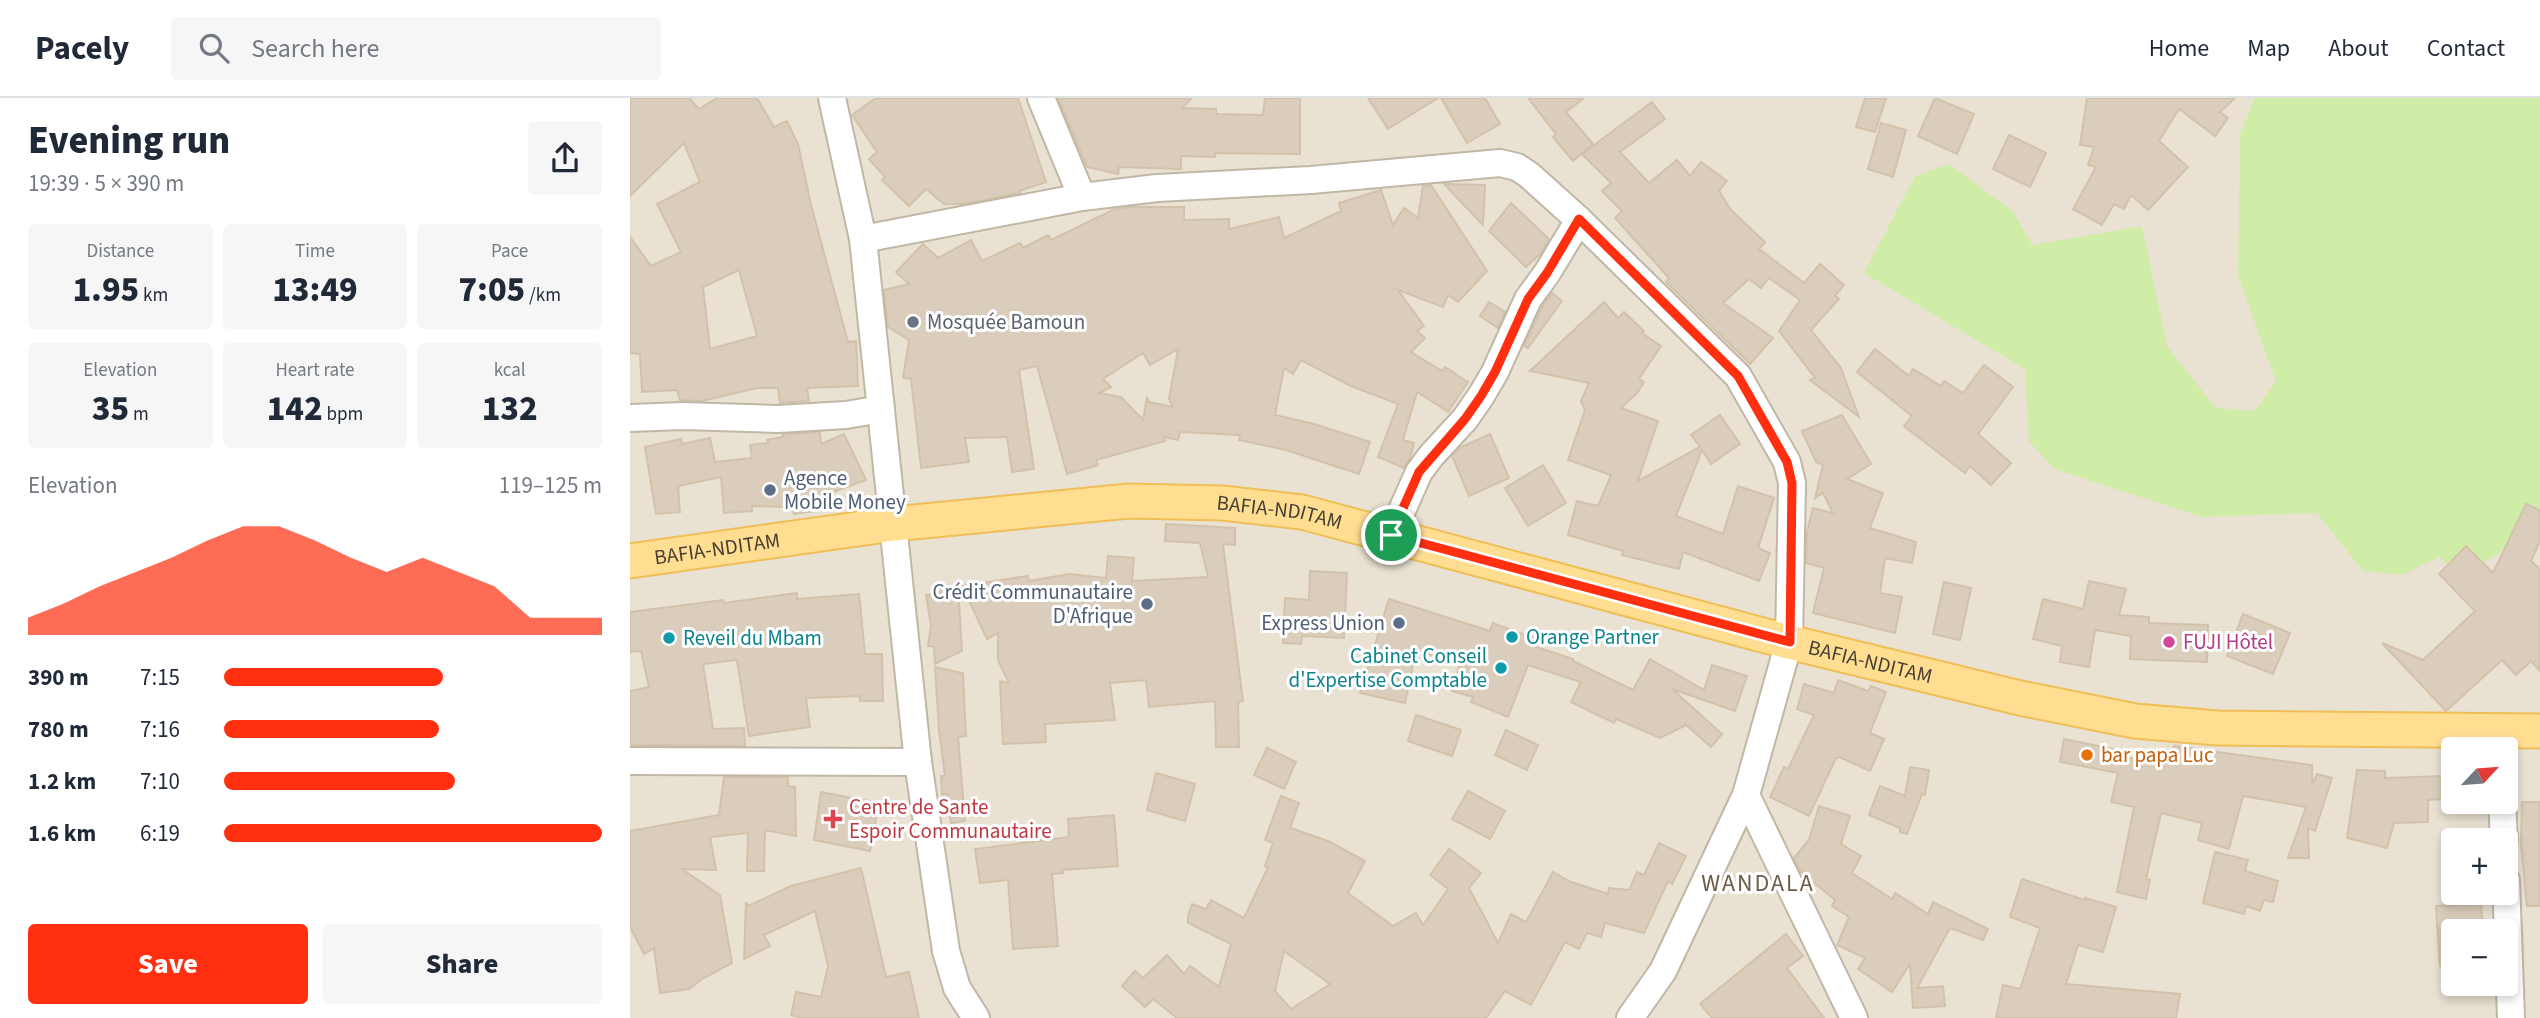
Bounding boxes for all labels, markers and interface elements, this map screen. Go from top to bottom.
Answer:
search box [171,17,661,80]
text: Pacely [35,25,129,72]
icon: search [195,29,233,67]
text: Search here [251,30,379,67]
text: Home [2149,31,2209,66]
text: Map [2247,31,2290,66]
text: About [2328,31,2389,66]
text: Contact [2427,31,2505,66]
text: Evening run [28,114,230,168]
button: share [528,121,602,195]
text: 19:39 · 5 × 390 m [28,167,184,200]
text: Distance [87,238,154,265]
text: Time [295,238,335,265]
text: Pace [491,238,528,265]
text: 1.95 [72,265,139,315]
text: 13:49 [272,265,358,315]
text: 7:05 [458,265,525,315]
text: km [139,282,168,309]
text: /km [525,282,561,309]
place label: Mosquée Bamoun [927,307,1085,337]
marker: Mosquée Bamoun [905,314,921,330]
text: Elevation [83,357,157,384]
text: Heart rate [275,357,354,384]
text: kcal [494,357,526,384]
text: 35 [92,384,129,434]
text: 142 [267,384,323,434]
text: 132 [482,384,538,434]
text: m [129,401,149,428]
text: bpm [323,401,363,428]
place label: Agence Mobile Money [784,463,906,517]
text: Elevation [28,469,118,502]
text: 119–125 m [499,469,602,502]
marker: Agence Mobile Money [762,482,778,498]
street label: BAFIA-NDITAM [1215,488,1346,537]
pin [1361,505,1421,565]
icon: arrive [1372,516,1410,554]
street label: BAFIA-NDITAM [652,525,782,572]
place label: Crédit Communautaire D'Afrique [932,577,1133,631]
marker: Crédit Communautaire D'Afrique [1139,596,1155,612]
place label: Express Union [1261,608,1385,638]
marker: Express Union [1391,615,1407,631]
place label: Orange Partner [1526,622,1660,652]
place label: Reveil du Mbam [683,623,822,653]
place label: FUJI Hôtel [2183,627,2273,657]
marker: Orange Partner [1504,629,1520,645]
marker: Reveil du Mbam [661,630,677,646]
street label: BAFIA-NDITAM [1805,632,1935,691]
marker: FUJI Hôtel [2161,634,2177,650]
place label: Cabinet Conseil d'Expertise Comptable [1289,641,1487,695]
marker: Cabinet Conseil d'Expertise Comptable [1493,660,1509,676]
text: 390 m [28,661,89,694]
text: 7:15 [140,661,180,694]
text: 780 m [28,713,89,746]
text: 7:16 [140,713,180,746]
north arrow [2441,737,2518,814]
map controls [2441,737,2518,996]
place label: bar papa Luc [2101,740,2214,770]
marker: bar papa Luc [2079,747,2095,763]
text: 1.2 km [28,765,96,798]
text: 7:10 [140,765,180,798]
place label: Centre de Sante Espoir Communautaire [849,792,1052,846]
marker: Centre de Sante Espoir Communautaire [823,809,843,829]
text: 1.6 km [28,817,96,850]
text: 6:19 [140,817,180,850]
button: + [2441,828,2518,905]
district label: WANDALA [1701,866,1815,901]
button: − [2441,919,2518,996]
button: Save [28,924,308,1004]
button: Share [322,924,602,1004]

